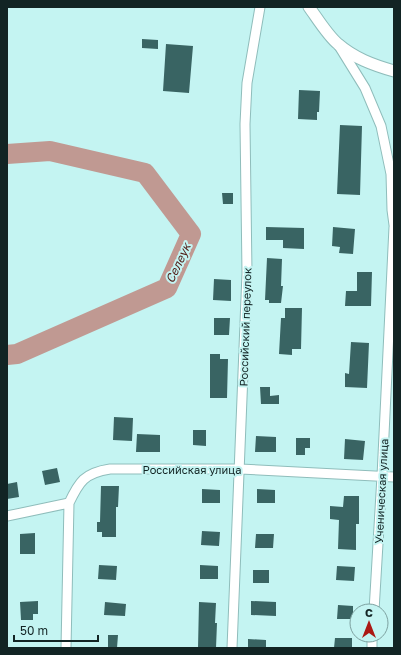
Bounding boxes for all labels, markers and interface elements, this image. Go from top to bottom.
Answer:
water label: Селеук [162,239,195,285]
street label: Российский переулок [236,267,254,387]
street label: Ученическая улица [372,438,390,544]
street label: Российская улица [143,463,241,476]
north arrow [349,603,389,643]
text: С [365,606,373,619]
scale bar [14,617,98,643]
text: 50 m [20,623,48,638]

